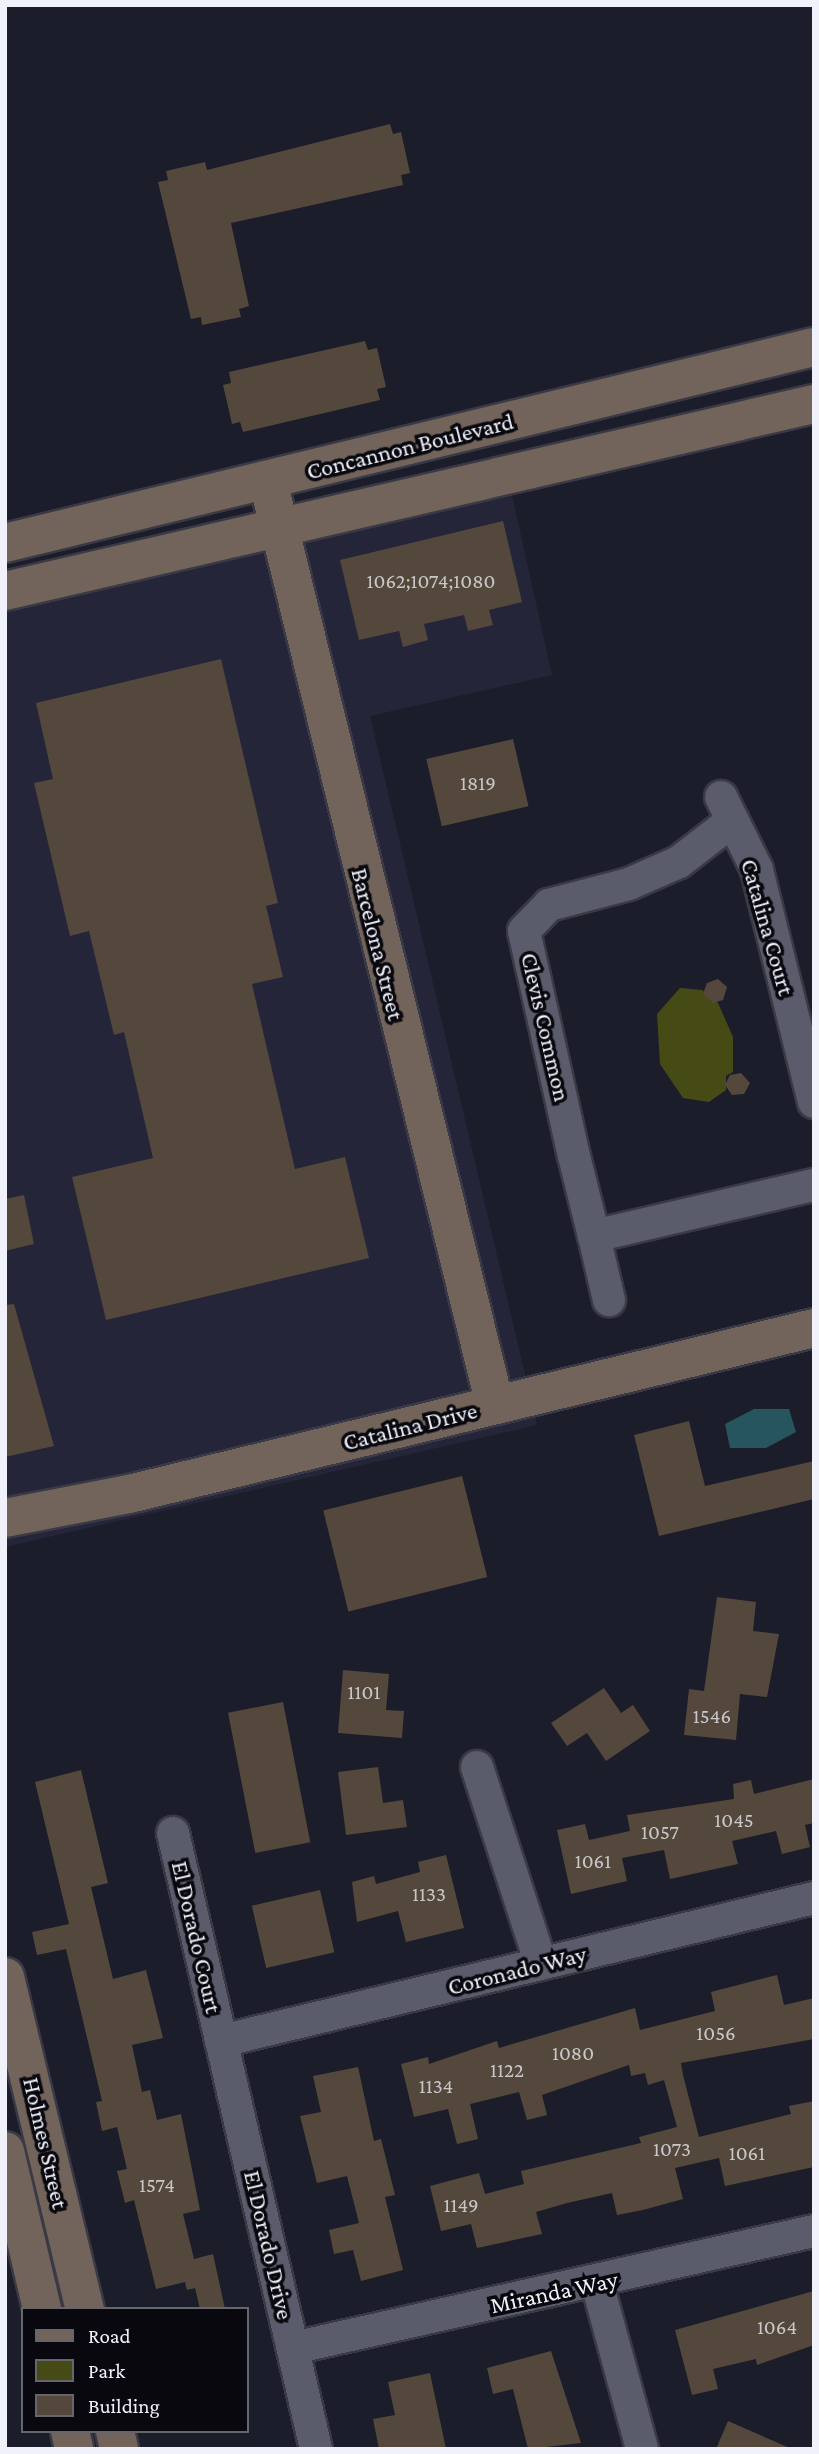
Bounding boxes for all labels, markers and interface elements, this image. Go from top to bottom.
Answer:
street label: Concannon Boulevard [304,406,516,486]
house number: 1062;1074;1080 [367,568,495,594]
house number: 1819 [460,770,496,796]
street label: Catalina Court [735,856,801,998]
street label: Barcelona Street [345,865,411,1023]
street label: Clevis Common [515,950,577,1104]
street label: Catalina Drive [340,1395,480,1457]
house number: 1101 [348,1679,380,1705]
house number: 1546 [693,1703,731,1729]
house number: 1045 [714,1807,754,1833]
house number: 1057 [641,1819,679,1845]
house number: 1061 [575,1848,611,1874]
street label: El Dorado Court [166,1858,228,2016]
house number: 1133 [412,1881,446,1907]
street label: Coronado Way [445,1939,589,2001]
house number: 1056 [696,2020,736,2046]
house number: 1080 [552,2040,594,2066]
house number: 1122 [490,2057,524,2083]
house number: 1134 [419,2073,453,2099]
street label: Holmes Street [17,2075,75,2211]
house number: 1073 [653,2136,691,2162]
house number: 1061 [729,2140,765,2166]
street label: El Dorado Drive [238,2168,300,2322]
house number: 1574 [139,2172,175,2198]
house number: 1149 [443,2192,479,2218]
street label: Miranda Way [488,2264,620,2320]
legend [21,2307,248,2433]
house number: 1064 [757,2314,797,2340]
text: Road [88,2324,131,2348]
text: Park [88,2359,125,2383]
text: Building [88,2394,160,2418]

